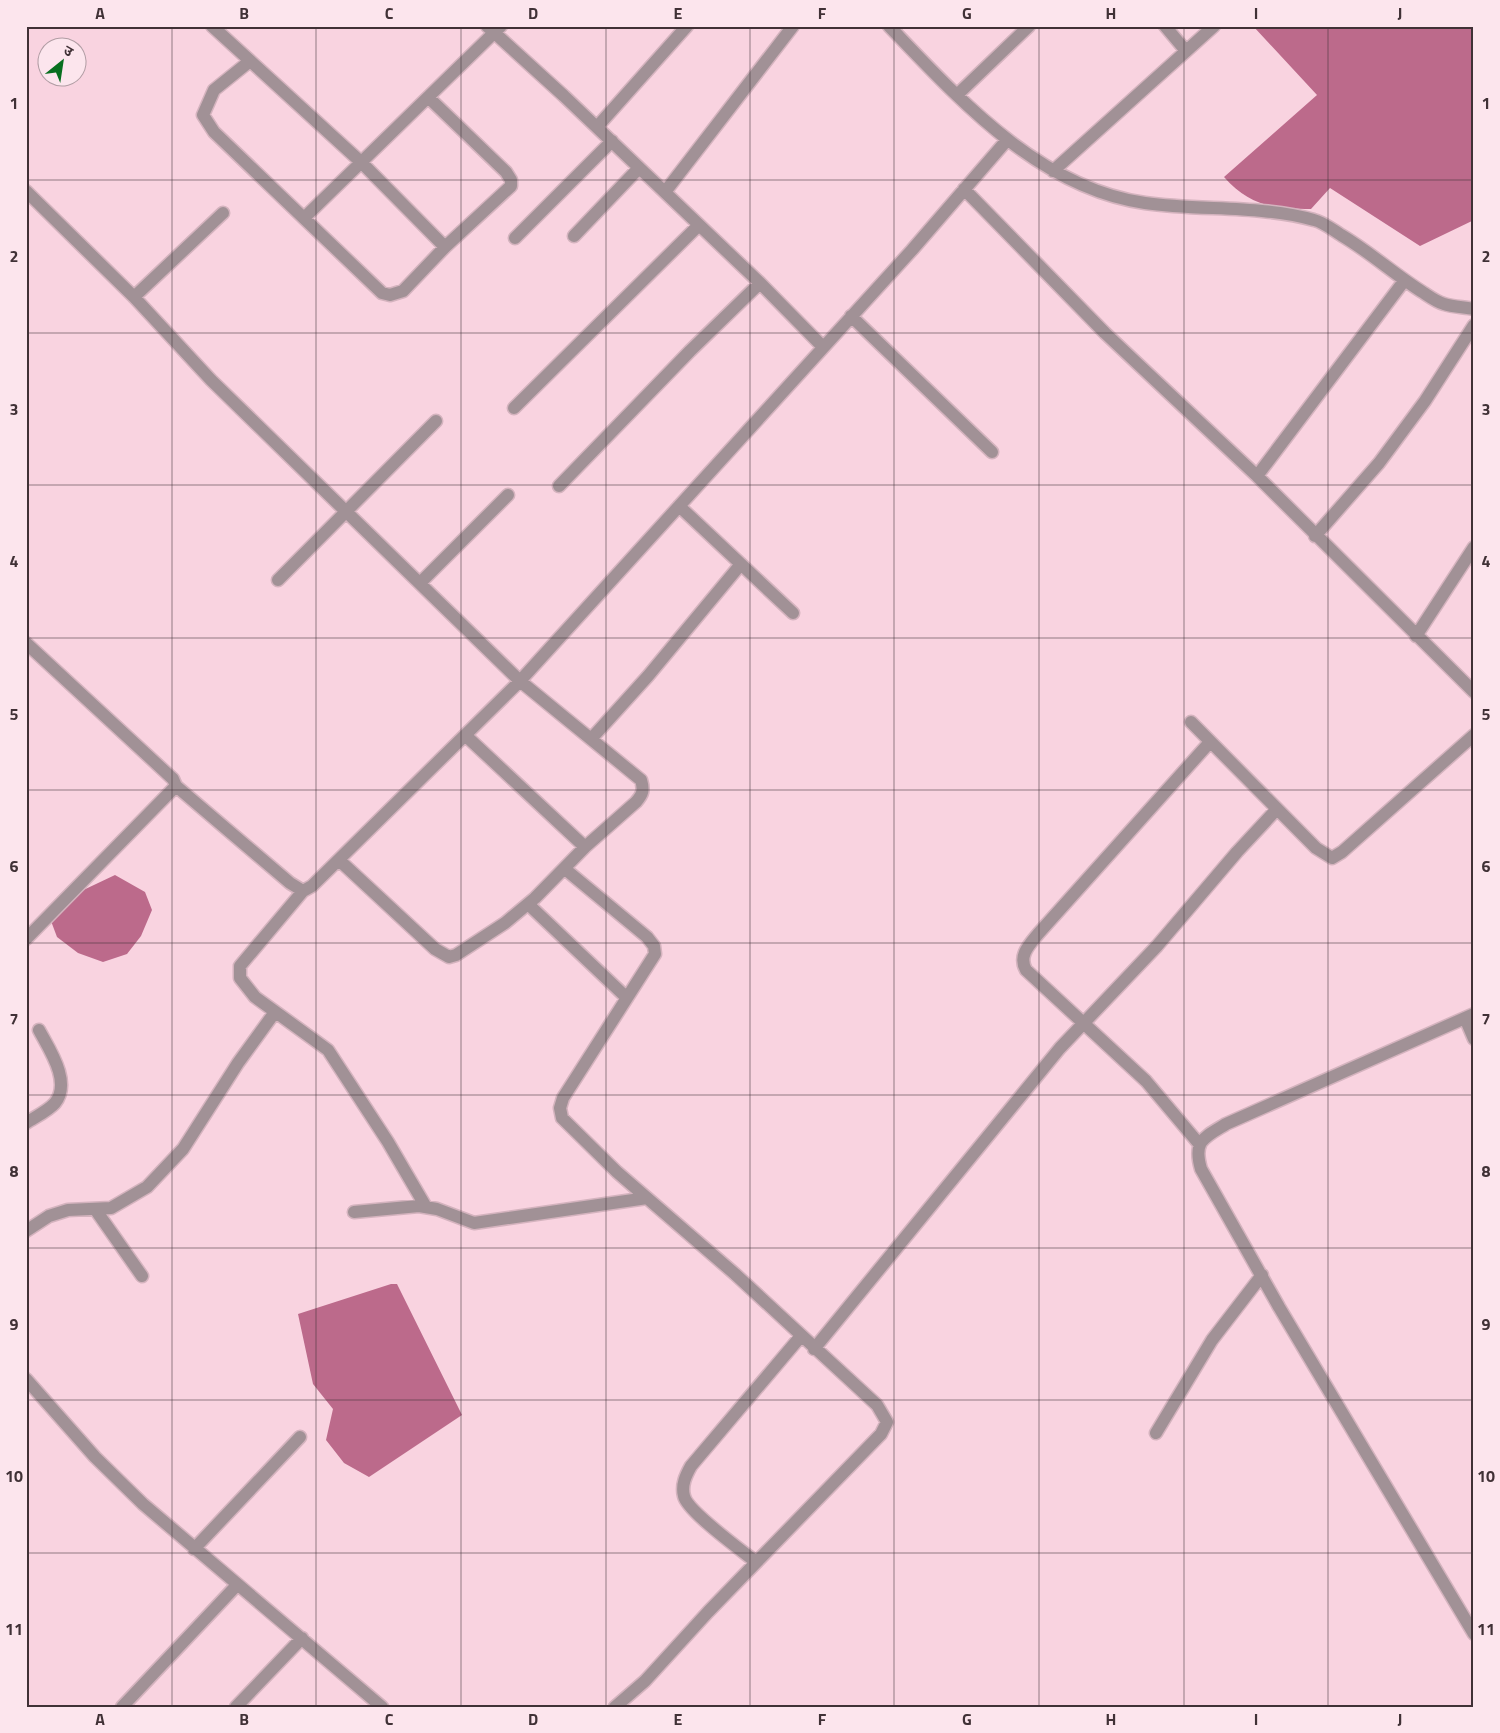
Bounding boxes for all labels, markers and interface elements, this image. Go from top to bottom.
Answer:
text: A [95,1,105,25]
text: B [239,1,249,25]
text: C [385,1,394,25]
text: D [528,1,538,25]
text: E [674,1,683,25]
text: F [818,1,827,25]
text: G [962,1,972,25]
text: H [1106,1,1116,25]
text: I [1254,1,1258,25]
text: J [1398,1,1402,25]
north arrow [38,38,88,88]
text: उ [60,39,78,62]
text: 1 [10,91,18,115]
text: 1 [1482,91,1490,115]
text: 2 [10,244,18,268]
text: 2 [1482,244,1490,268]
text: 3 [10,397,18,421]
text: 3 [1482,397,1490,421]
text: 4 [10,549,19,573]
text: 4 [1482,549,1491,573]
text: 5 [10,702,19,726]
text: 5 [1482,702,1491,726]
text: 6 [10,854,19,878]
text: 6 [1482,854,1491,878]
text: 7 [10,1007,18,1031]
text: 7 [1482,1007,1490,1031]
text: 8 [10,1159,19,1183]
text: 8 [1482,1159,1491,1183]
text: 9 [10,1312,19,1336]
text: 9 [1482,1312,1491,1336]
text: 10 [5,1464,23,1488]
text: 10 [1477,1464,1495,1488]
text: 11 [5,1617,23,1641]
text: 11 [1477,1617,1495,1641]
text: A [95,1707,105,1731]
text: B [239,1707,249,1731]
text: C [385,1707,394,1731]
text: D [528,1707,538,1731]
text: E [674,1707,683,1731]
text: F [818,1707,827,1731]
text: G [962,1707,972,1731]
text: H [1106,1707,1116,1731]
text: I [1254,1707,1258,1731]
text: J [1398,1707,1402,1731]

